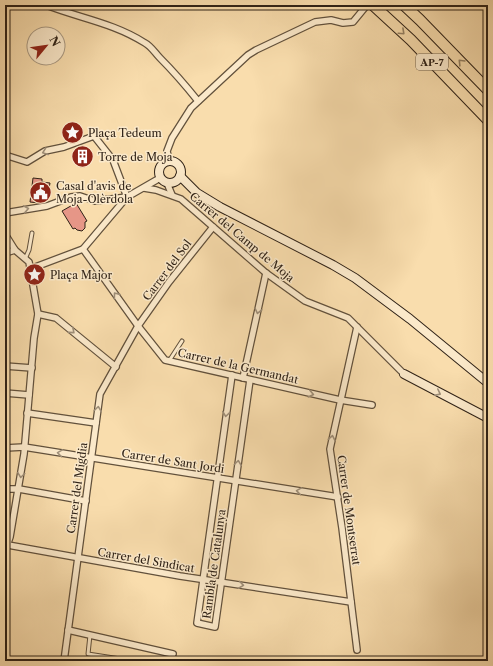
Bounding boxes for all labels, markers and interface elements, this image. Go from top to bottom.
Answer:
north arrow [26,26,66,66]
one-way arrow [397,27,405,34]
text: N [46,34,63,49]
road number: AP-7 [416,54,448,70]
one-way arrow [458,59,466,67]
place icon: Plaça Tedeum [59,120,85,146]
place label: Plaça Tedeum [88,126,163,140]
building icon: Torre de Moja [70,144,96,170]
one-way arrow [41,148,48,156]
place label: Torre de Moja [98,150,173,164]
public building icon: Casal d'avis de Moja-Olèrdola [27,179,53,205]
place label: Casal d'avis de Moja-Olèrdola [56,179,133,206]
street label: Carrer del Camp de Moja [187,189,297,285]
one-way arrow [23,205,29,214]
street label: Carrer del Sol [140,236,195,303]
place icon: Plaça Major [21,262,47,288]
place label: Plaça Major [50,268,113,282]
one-way arrow [114,292,121,299]
one-way arrow [254,308,262,314]
one-way arrow [67,326,74,333]
street label: Carrer de la Germandat [176,345,300,387]
one-way arrow [434,388,442,396]
one-way arrow [308,389,315,397]
one-way arrow [93,405,102,412]
one-way arrow [222,411,231,417]
one-way arrow [328,435,336,441]
street label: Carrer del Migdia [64,441,90,535]
street label: Carrer de Sant Jordi [121,446,226,476]
one-way arrow [57,449,63,458]
street label: Carrer de Montserrat [334,454,364,566]
one-way arrow [233,459,242,466]
one-way arrow [17,472,26,478]
one-way arrow [296,487,302,496]
street label: Rambla de Catalunya [199,508,229,620]
street label: Carrer del Sindicat [96,545,196,575]
one-way arrow [238,580,244,589]

